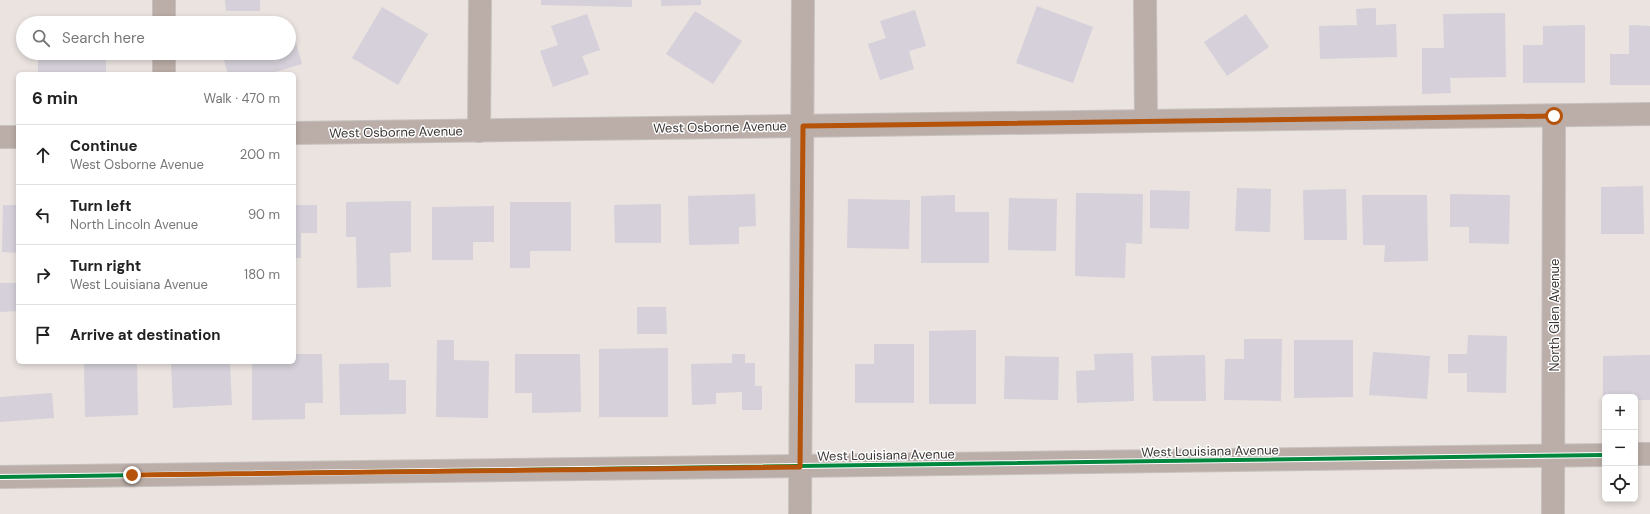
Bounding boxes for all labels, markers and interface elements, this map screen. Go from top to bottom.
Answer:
search box [16,16,296,60]
icon: search [30,27,52,49]
text: Search here [62,28,145,48]
text: 6 min [32,87,78,109]
text: Walk · 470 m [203,90,280,107]
route start [1545,107,1563,125]
street label: West Osborne Avenue [653,117,787,137]
street label: West Osborne Avenue [329,122,463,142]
text: Continue [70,136,138,156]
icon: ahead [32,144,54,166]
text: 200 m [240,146,280,163]
text: West Osborne Avenue [70,156,204,173]
text: Turn left [70,196,131,216]
icon: left [32,204,54,226]
text: 90 m [248,206,280,223]
text: North Lincoln Avenue [70,216,198,233]
text: Turn right [70,256,141,276]
street label: North Glen Avenue [1546,259,1563,371]
icon: right [32,264,54,286]
text: 180 m [244,266,280,283]
text: West Louisiana Avenue [70,276,208,293]
icon: arrive [32,324,54,346]
text: Arrive at destination [70,325,221,345]
map controls [1602,394,1638,502]
button: + [1602,394,1638,430]
button: − [1602,430,1638,466]
street label: West Louisiana Avenue [1141,441,1279,461]
street label: West Louisiana Avenue [817,445,955,465]
route end [123,466,141,484]
button: locate [1602,466,1638,502]

